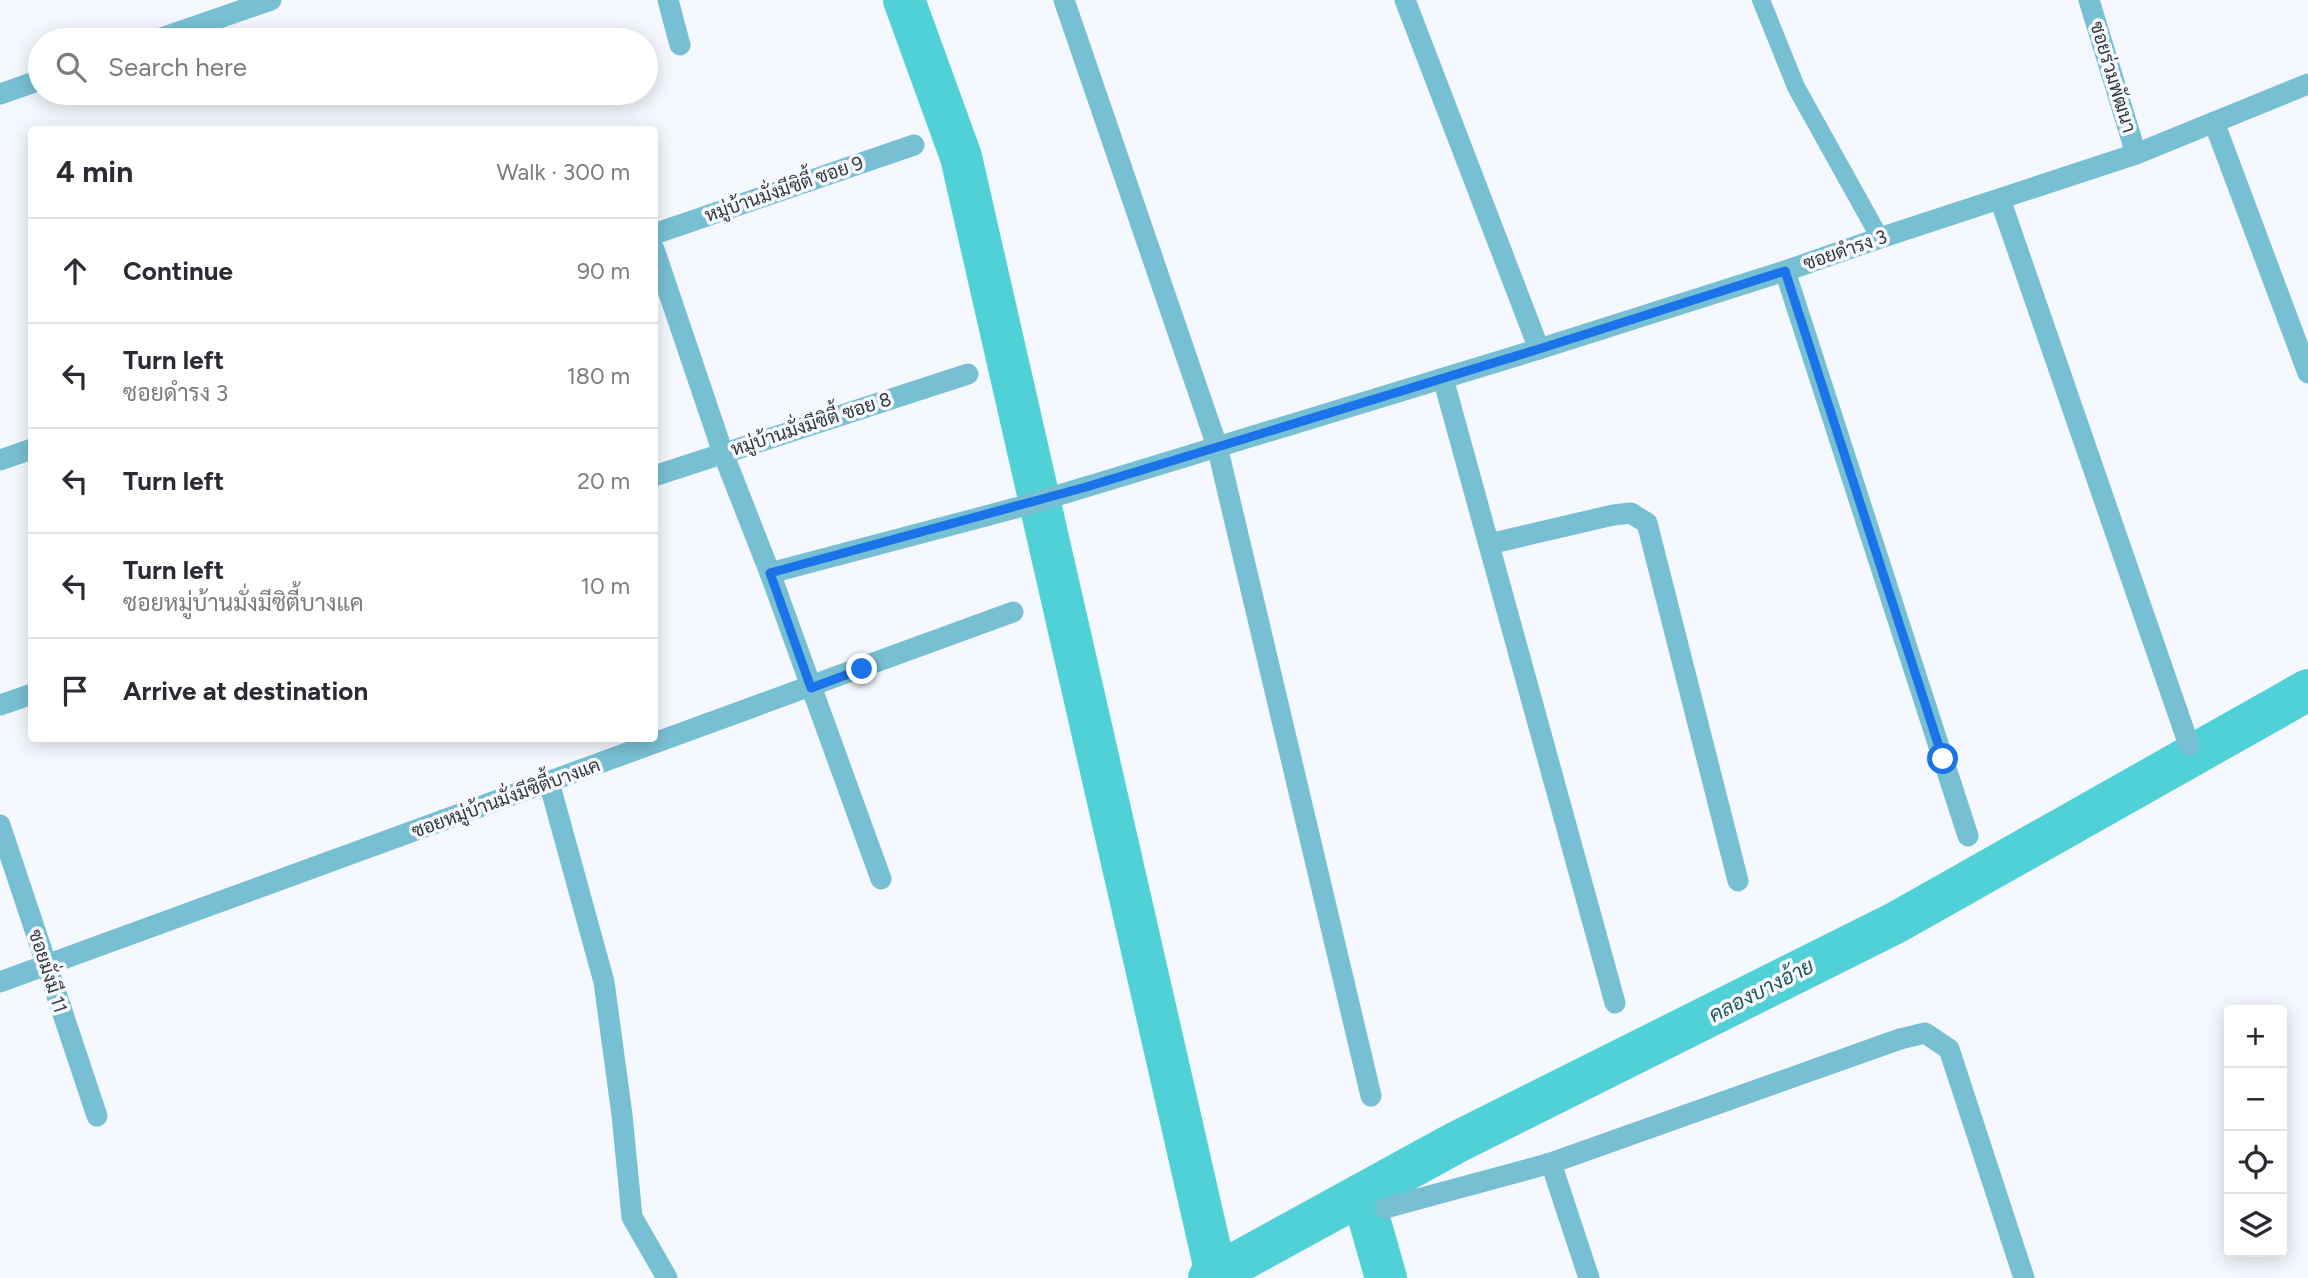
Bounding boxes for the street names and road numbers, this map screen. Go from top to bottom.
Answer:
street label: ซอยร่วมพัฒนา [2085,19,2141,135]
street label: หมู่บ้านมั่งมีซิตี้ ซอย 9 [699,144,867,229]
street label: ซอยดำรง 3 [1800,225,1890,275]
street label: หมู่บ้านมั่งมีซิตี้ ซอย 8 [726,381,895,463]
street label: ซอยหมู่บ้านมั่งมีซิตี้บางแค [406,747,604,845]
street label: ซอยมั่งมี 11 [24,925,77,1015]

